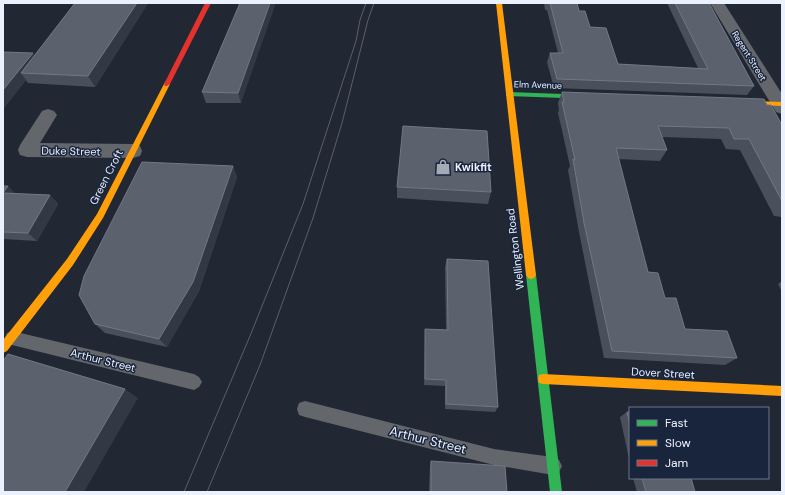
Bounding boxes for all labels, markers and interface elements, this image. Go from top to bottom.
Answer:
street label: Regent Street [729,29,769,84]
street label: Elm Avenue [514,78,562,92]
street label: Duke Street [41,143,101,159]
street label: Green Croft [86,147,126,207]
shop icon: Kwikfit [434,158,452,176]
place label: Kwikfit [455,160,492,174]
street label: Wellington Road [503,207,527,290]
street label: Arthur Street [69,345,137,375]
street label: Dover Street [631,364,695,382]
legend [629,407,769,479]
text: Fast [665,415,688,431]
street label: Arthur Street [388,422,468,458]
text: Slow [665,435,691,451]
text: Jam [665,455,688,471]

